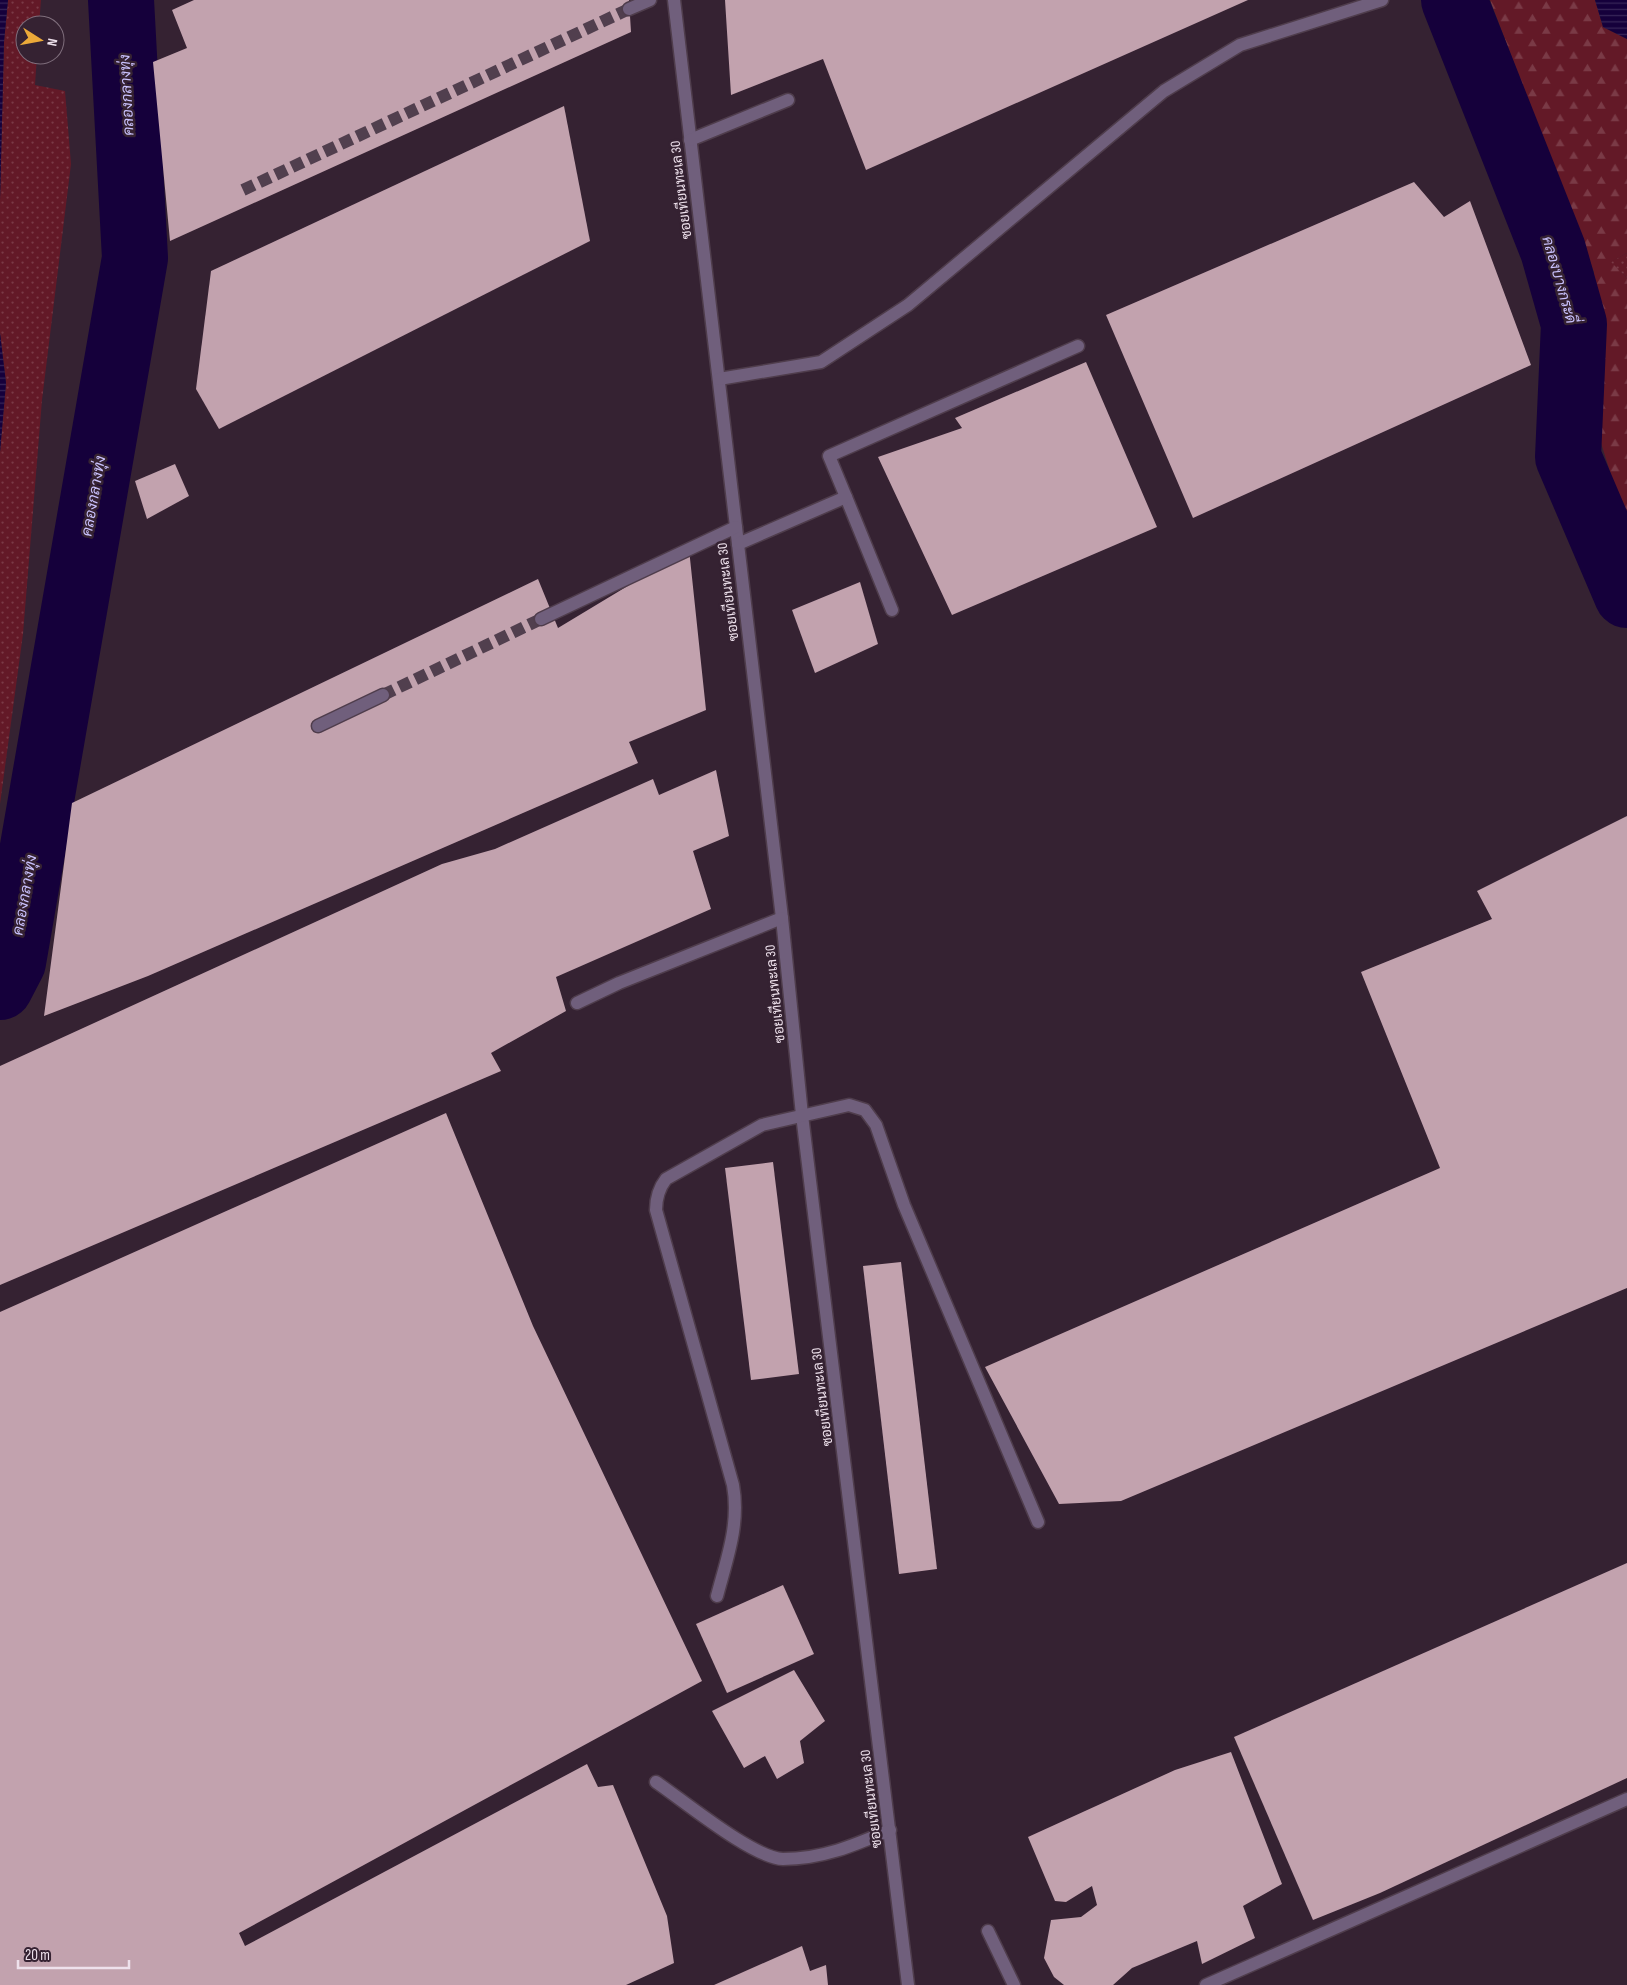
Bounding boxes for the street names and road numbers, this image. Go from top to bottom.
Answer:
street label: ซอยเทียนทะเล 30 [666,140,695,240]
street label: ซอยเทียนทะเล 30 [713,542,742,642]
street label: ซอยเทียนทะเล 30 [760,944,789,1044]
street label: ซอยเทียนทะเล 30 [807,1347,836,1447]
street label: ซอยเทียนทะเล 30 [856,1749,885,1849]

